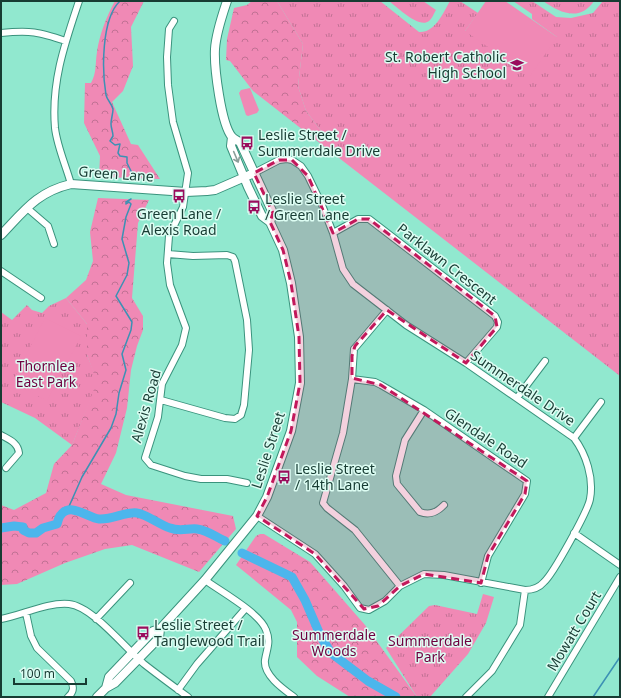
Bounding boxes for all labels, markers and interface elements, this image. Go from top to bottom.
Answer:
place label: St. Robert Catholic High School [385,47,506,82]
school or university icon: St. Robert Catholic High School [509,57,525,73]
place label: Leslie Street / Summerdale Drive [258,125,380,160]
bus stop icon: Leslie Street / Summerdale Drive [239,135,255,151]
one-way arrow [232,151,240,163]
street label: Green Lane [78,161,154,186]
bus stop icon: Green Lane / Alexis Road [171,188,187,204]
place label: Leslie Street / Green Lane [265,189,349,224]
bus stop icon: Leslie Street / Green Lane [246,199,262,215]
place label: Green Lane / Alexis Road [137,204,222,239]
street label: Parklawn Crescent [394,219,501,309]
street label: Summerdale Drive [467,346,579,430]
park label: Thornlea East Park [16,356,77,391]
street label: Alexis Road [126,367,165,445]
street label: Glendale Road [441,403,531,472]
street label: Leslie Street [246,409,289,491]
place label: Leslie Street / 14th Lane [295,459,375,494]
bus stop icon: Leslie Street / 14th Lane [276,469,292,485]
street label: Mowatt Court [542,587,605,674]
place label: Leslie Street / Tanglewood Trail [154,615,265,650]
bus stop icon: Leslie Street / Tanglewood Trail [135,625,151,641]
park label: Summerdale Woods [292,625,376,660]
park label: Summerdale Park [388,631,472,666]
scale bar [14,660,86,686]
text: 100 m [20,665,55,682]

